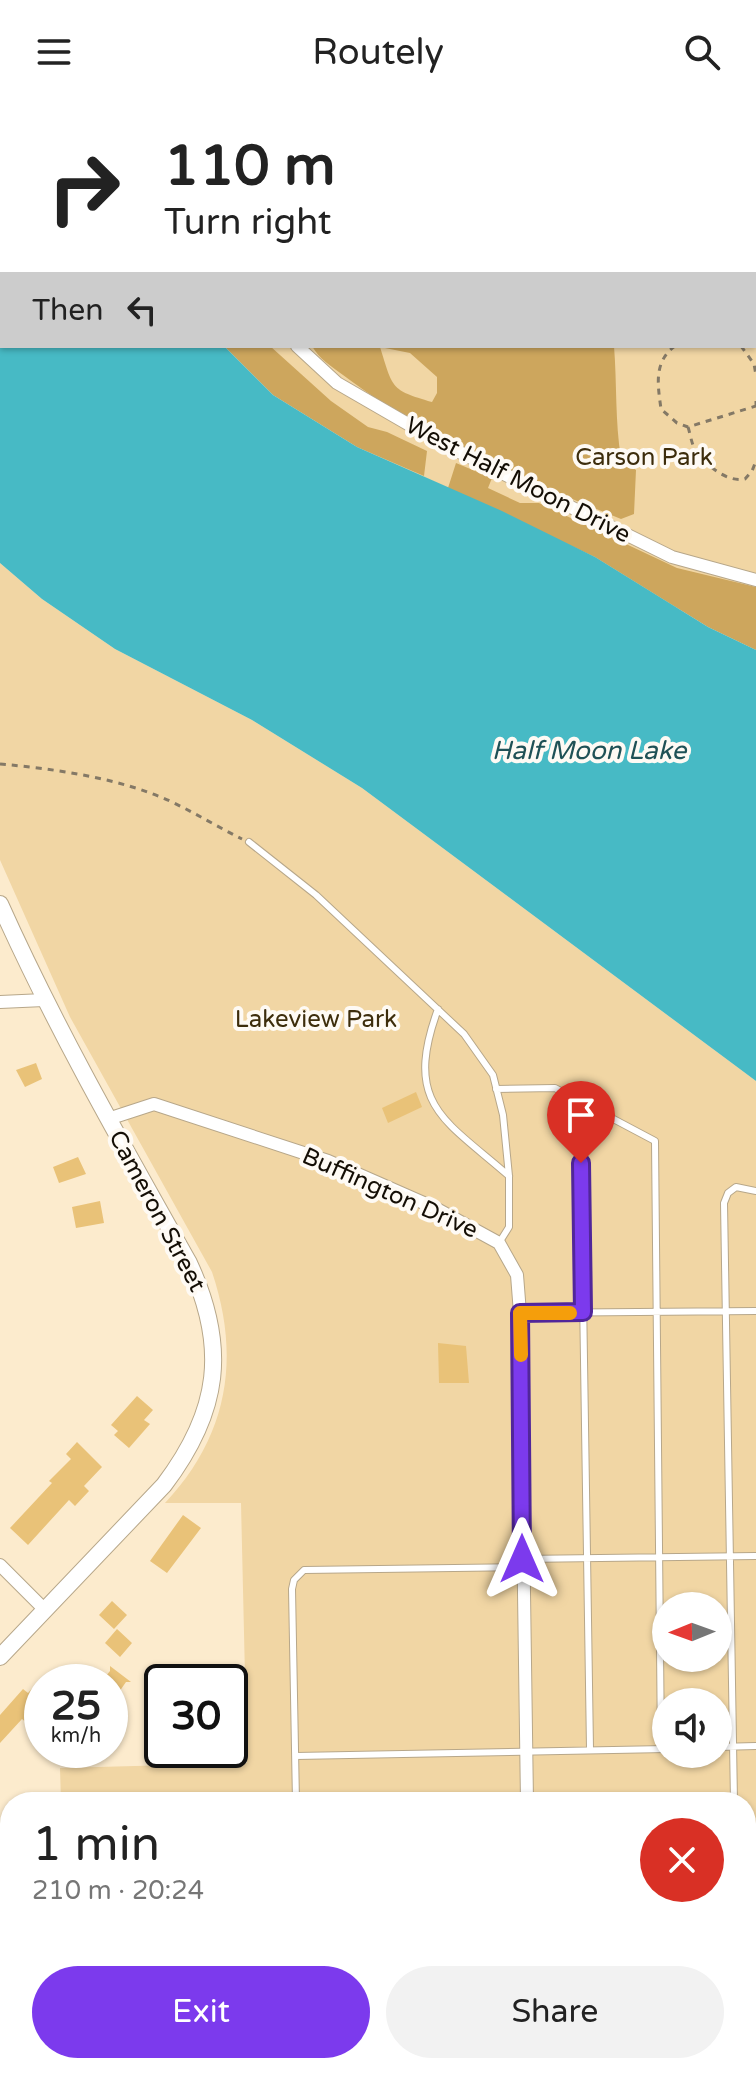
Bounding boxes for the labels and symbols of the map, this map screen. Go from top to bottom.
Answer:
street label: West Half Moon Drive [401,411,635,549]
park label: Carson Park [575,443,713,472]
water label: Half Moon Lake [492,735,688,766]
park label: Lakeview Park [235,1005,397,1034]
pin [547,1081,615,1163]
street label: Cameron Street [102,1125,212,1297]
street label: Buffington Drive [298,1141,482,1245]
position arrow [480,1517,564,1601]
north arrow [652,1592,732,1672]
speed limit sign: 30 [144,1664,248,1768]

